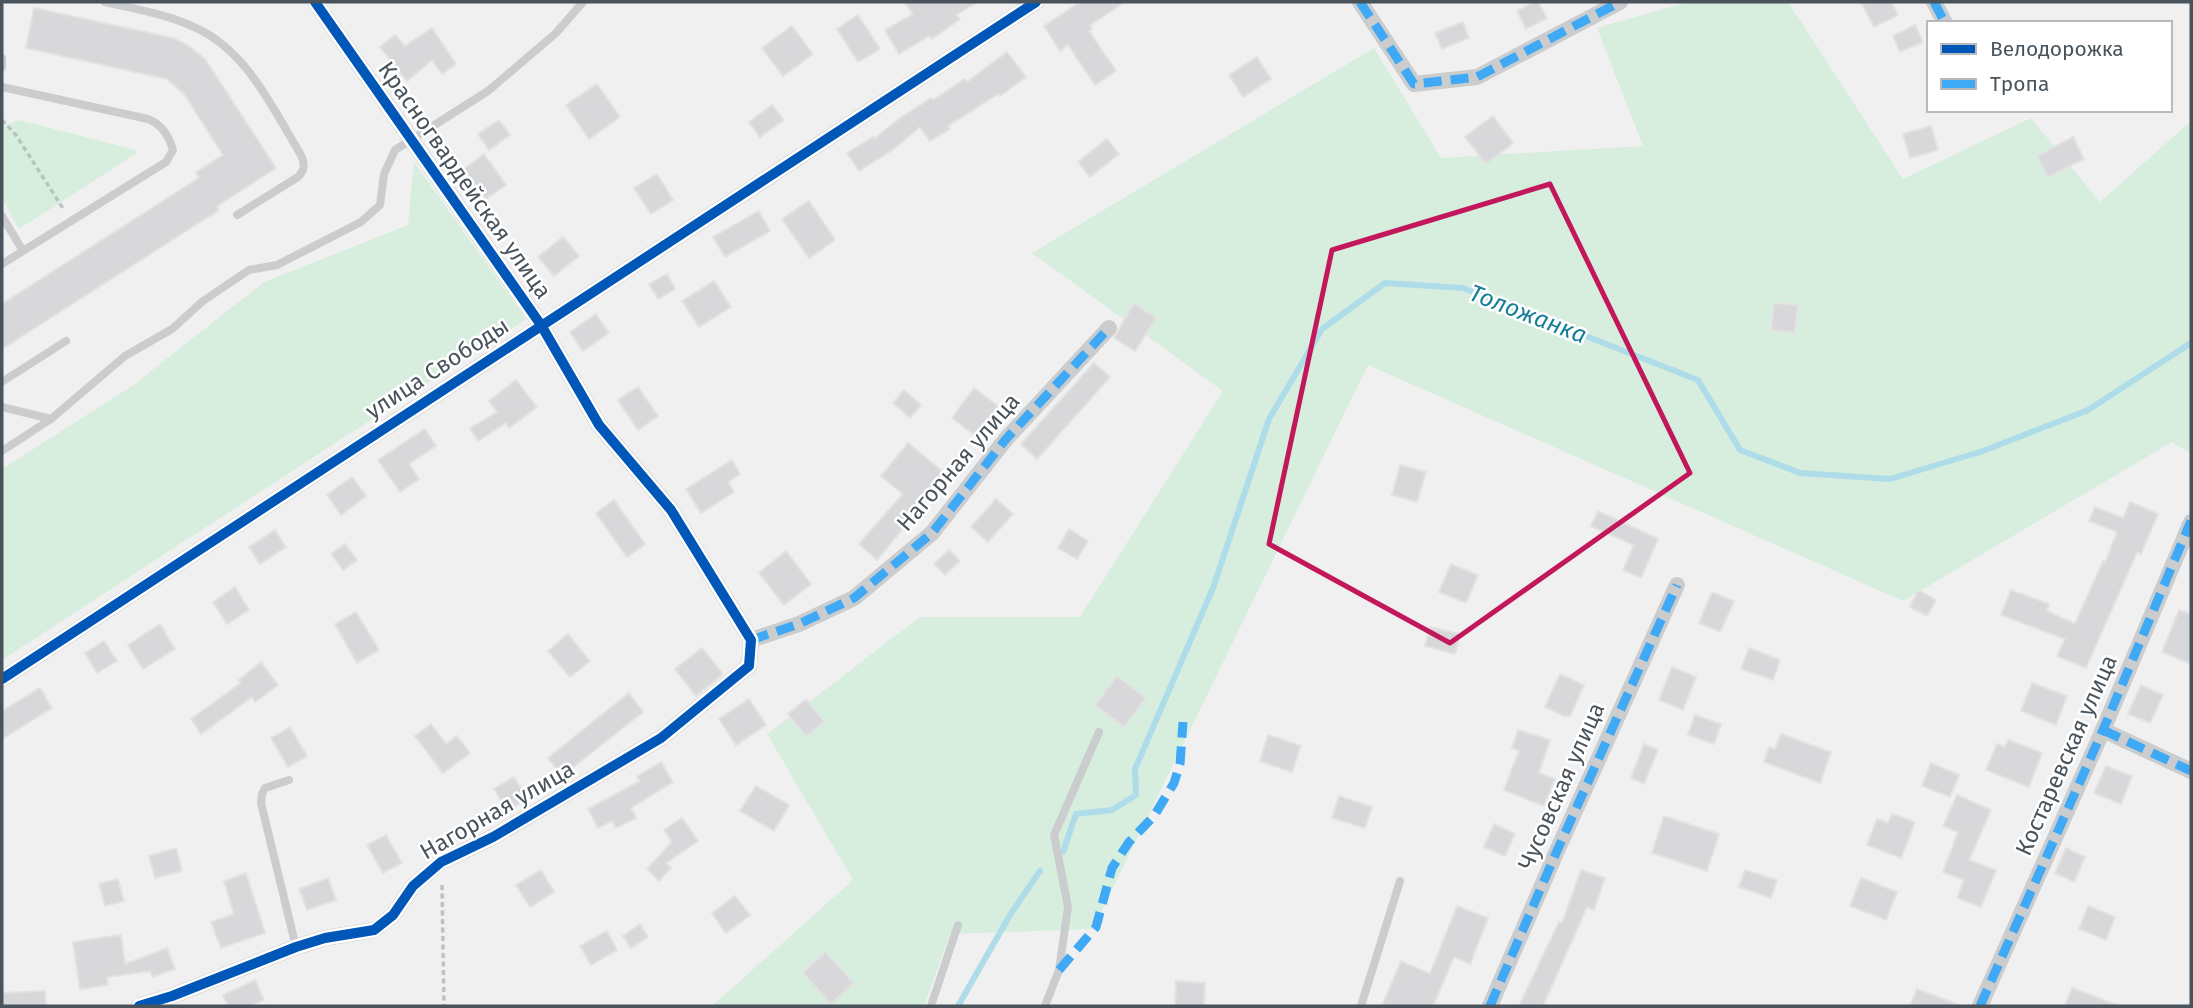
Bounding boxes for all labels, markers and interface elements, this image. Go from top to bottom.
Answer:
legend [1927,21,2172,112]
text: Велодорожка [1990,36,2124,62]
street label: Красногвардейская улица [372,56,558,304]
text: Тропа [1990,71,2049,97]
water label: Толожанка [1465,279,1591,349]
street label: улица Свободы [360,311,514,425]
street label: Нагорная улица [891,387,1025,537]
street label: Костаревская улица [2009,650,2123,860]
street label: Чусовская улица [1512,698,1610,874]
street label: Нагорная улица [415,754,579,866]

